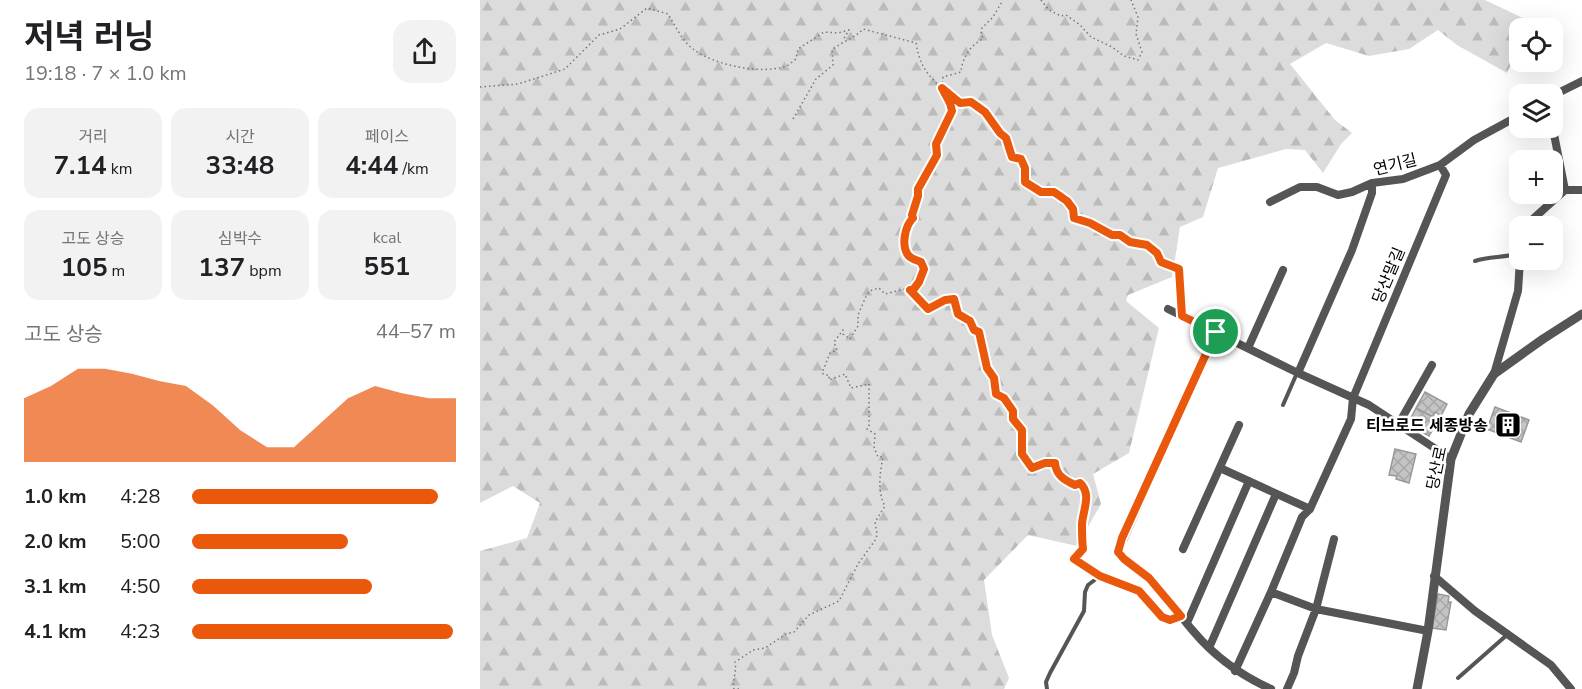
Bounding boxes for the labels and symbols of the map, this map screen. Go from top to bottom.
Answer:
street label: 연기길 [1371,149,1419,181]
street label: 당산말길 [1367,244,1411,307]
pin [1190,306,1241,357]
building icon: 티브로드 세종방송 [1493,410,1523,440]
place label: 티브로드 세종방송 [1366,415,1488,437]
street label: 당산로 [1422,444,1452,492]

